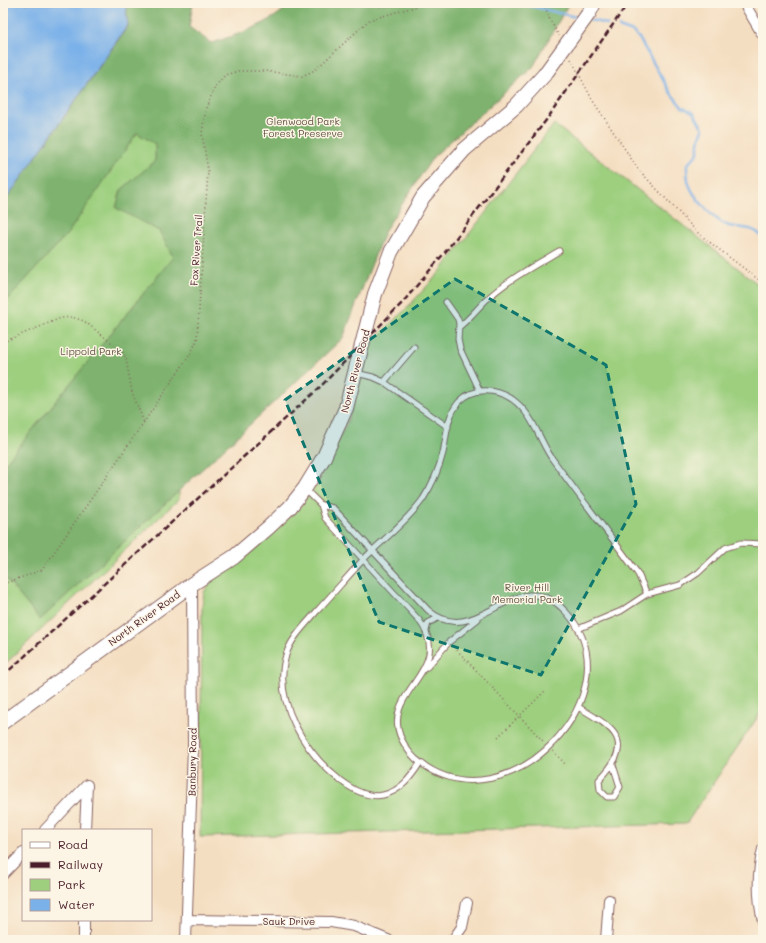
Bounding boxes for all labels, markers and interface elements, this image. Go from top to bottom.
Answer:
park label: Glenwood Park Forest Preserve [263,114,343,140]
street label: Fox River Trail [187,214,205,286]
street label: North River Road [337,328,373,414]
park label: Lippold Park [60,344,122,358]
park label: River Hill Memorial Park [492,580,562,606]
street label: North River Road [105,587,183,649]
street label: Banbury Road [184,728,200,796]
legend [22,829,152,921]
text: Road [58,836,88,852]
text: Railway [58,856,103,872]
text: Park [58,876,85,892]
text: Water [58,896,95,912]
street label: Sauk Drive [263,914,315,928]

